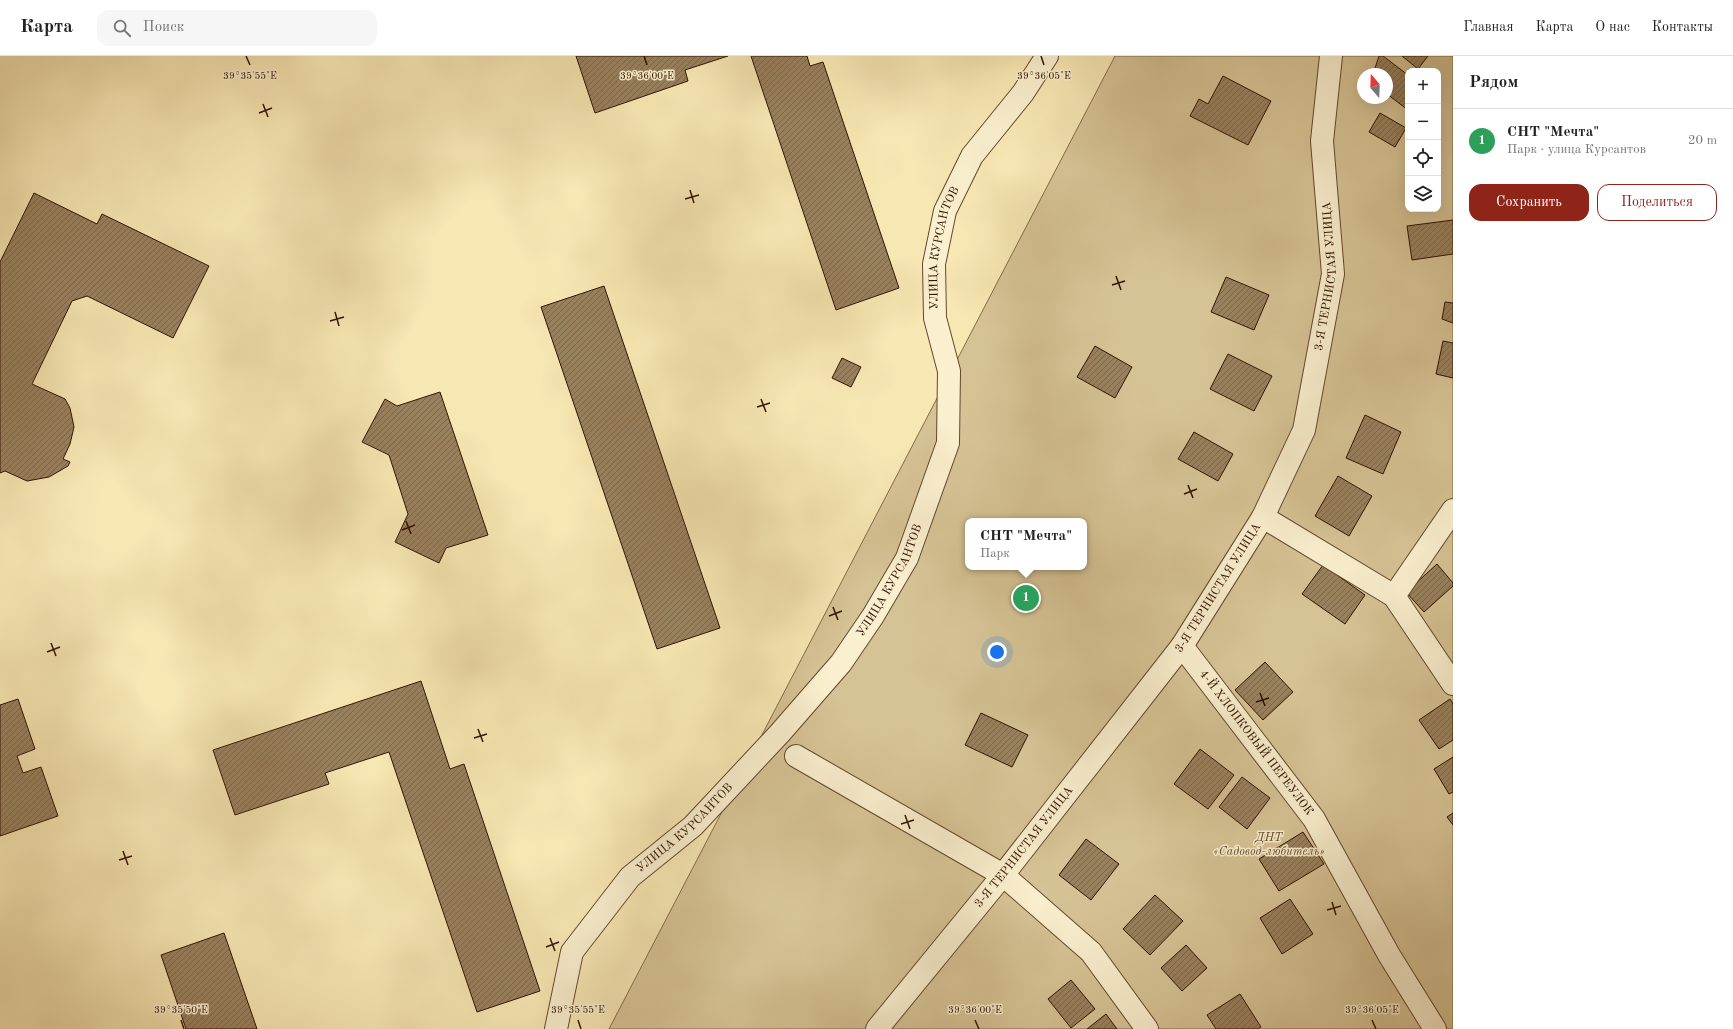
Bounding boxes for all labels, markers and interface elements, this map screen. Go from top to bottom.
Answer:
search box [97,10,377,46]
icon: search [111,17,133,39]
text: Карта [20,18,73,37]
text: Поиск [143,20,184,35]
text: Главная [1463,20,1513,34]
text: Карта [1535,20,1573,34]
text: О нас [1595,20,1630,34]
text: Контакты [1652,20,1713,34]
north arrow [1357,68,1393,104]
map controls [1405,68,1441,212]
button: + [1405,68,1441,104]
text: 39°35'55"E [223,71,277,81]
text: 39°36'00"E [620,71,674,81]
text: 39°36'05"E [1017,71,1071,81]
text: Рядом [1469,74,1518,91]
button: − [1405,104,1441,140]
text: СНТ "Мечта" [1507,125,1599,140]
text: 1 [1478,134,1486,147]
text: 20 m [1688,134,1717,147]
button: locate [1405,140,1441,176]
text: Парк · улица Курсантов [1507,143,1646,156]
button: layers [1405,176,1441,212]
button: Сохранить [1469,184,1589,221]
button: Поделиться [1597,184,1717,221]
street label: УЛИЦА КУРСАНТОВ [928,185,962,310]
street label: 3-Я ТЕРНИСТАЯ УЛИЦА [1313,201,1339,352]
popup [965,518,1087,570]
street label: 3-Я ТЕРНИСТАЯ УЛИЦА [1173,521,1263,655]
street label: УЛИЦА КУРСАНТОВ [855,523,924,639]
text: СНТ "Мечта" [980,529,1072,544]
text: Парк [980,547,1010,560]
pin: 1 [1013,583,1039,613]
your location [987,642,1007,662]
street label: 4-Й ХЛОПКОВЫЙ ПЕРЕУЛОК [1197,668,1315,818]
street label: УЛИЦА КУРСАНТОВ [634,781,735,875]
street label: 3-Я ТЕРНИСТАЯ УЛИЦА [973,784,1076,910]
park label: ДНТ «Садовод-любитель» [1214,832,1324,858]
text: 39°35'50"E [154,1005,208,1015]
text: 39°35'55"E [551,1005,605,1015]
text: 39°36'00"E [948,1005,1002,1015]
text: 39°36'05"E [1345,1005,1399,1015]

